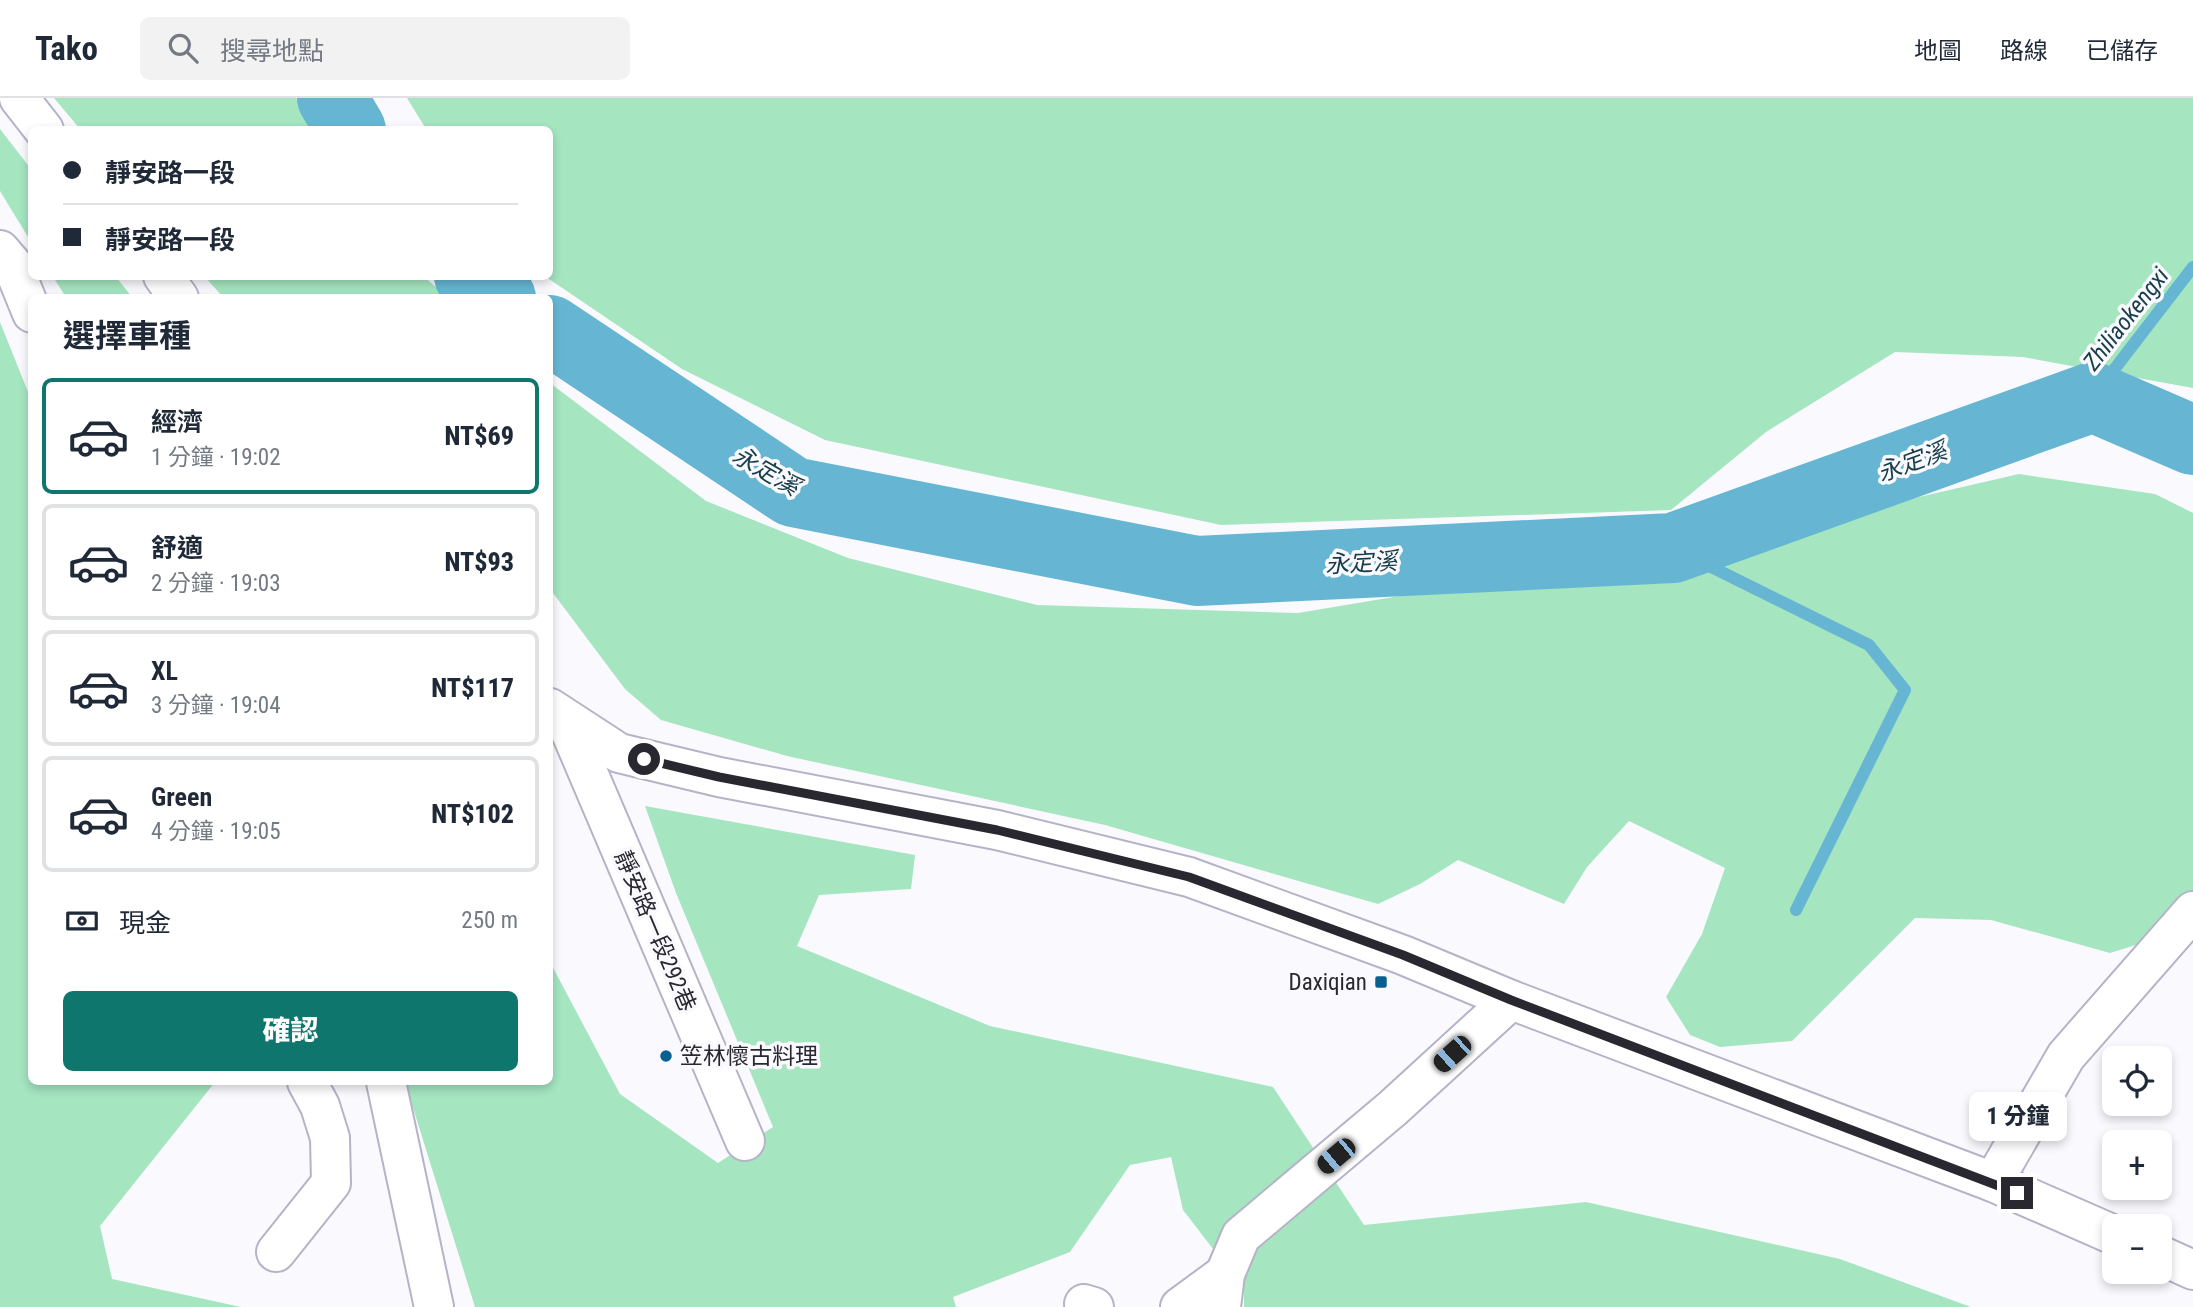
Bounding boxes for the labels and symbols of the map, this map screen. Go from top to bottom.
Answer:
water label: Zhiliaokengxi [2077,262,2175,376]
water label: 永定溪 [1873,436,1953,487]
water label: 永定溪 [728,441,807,503]
water label: 永定溪 [1324,547,1401,579]
route start [628,743,660,775]
street label: 靜安路一段292巷 [609,847,701,1015]
place label: Daxiqian [1289,969,1367,996]
marker: Daxiqian [1373,974,1389,990]
car [1430,1032,1475,1076]
place label: 笠林懷古料理 [680,1043,818,1070]
marker: 笠林懷古料理 [658,1048,674,1064]
callout: 1 分鐘 [1968,1091,2066,1140]
car [1314,1134,1359,1178]
route end [2001,1177,2033,1209]

